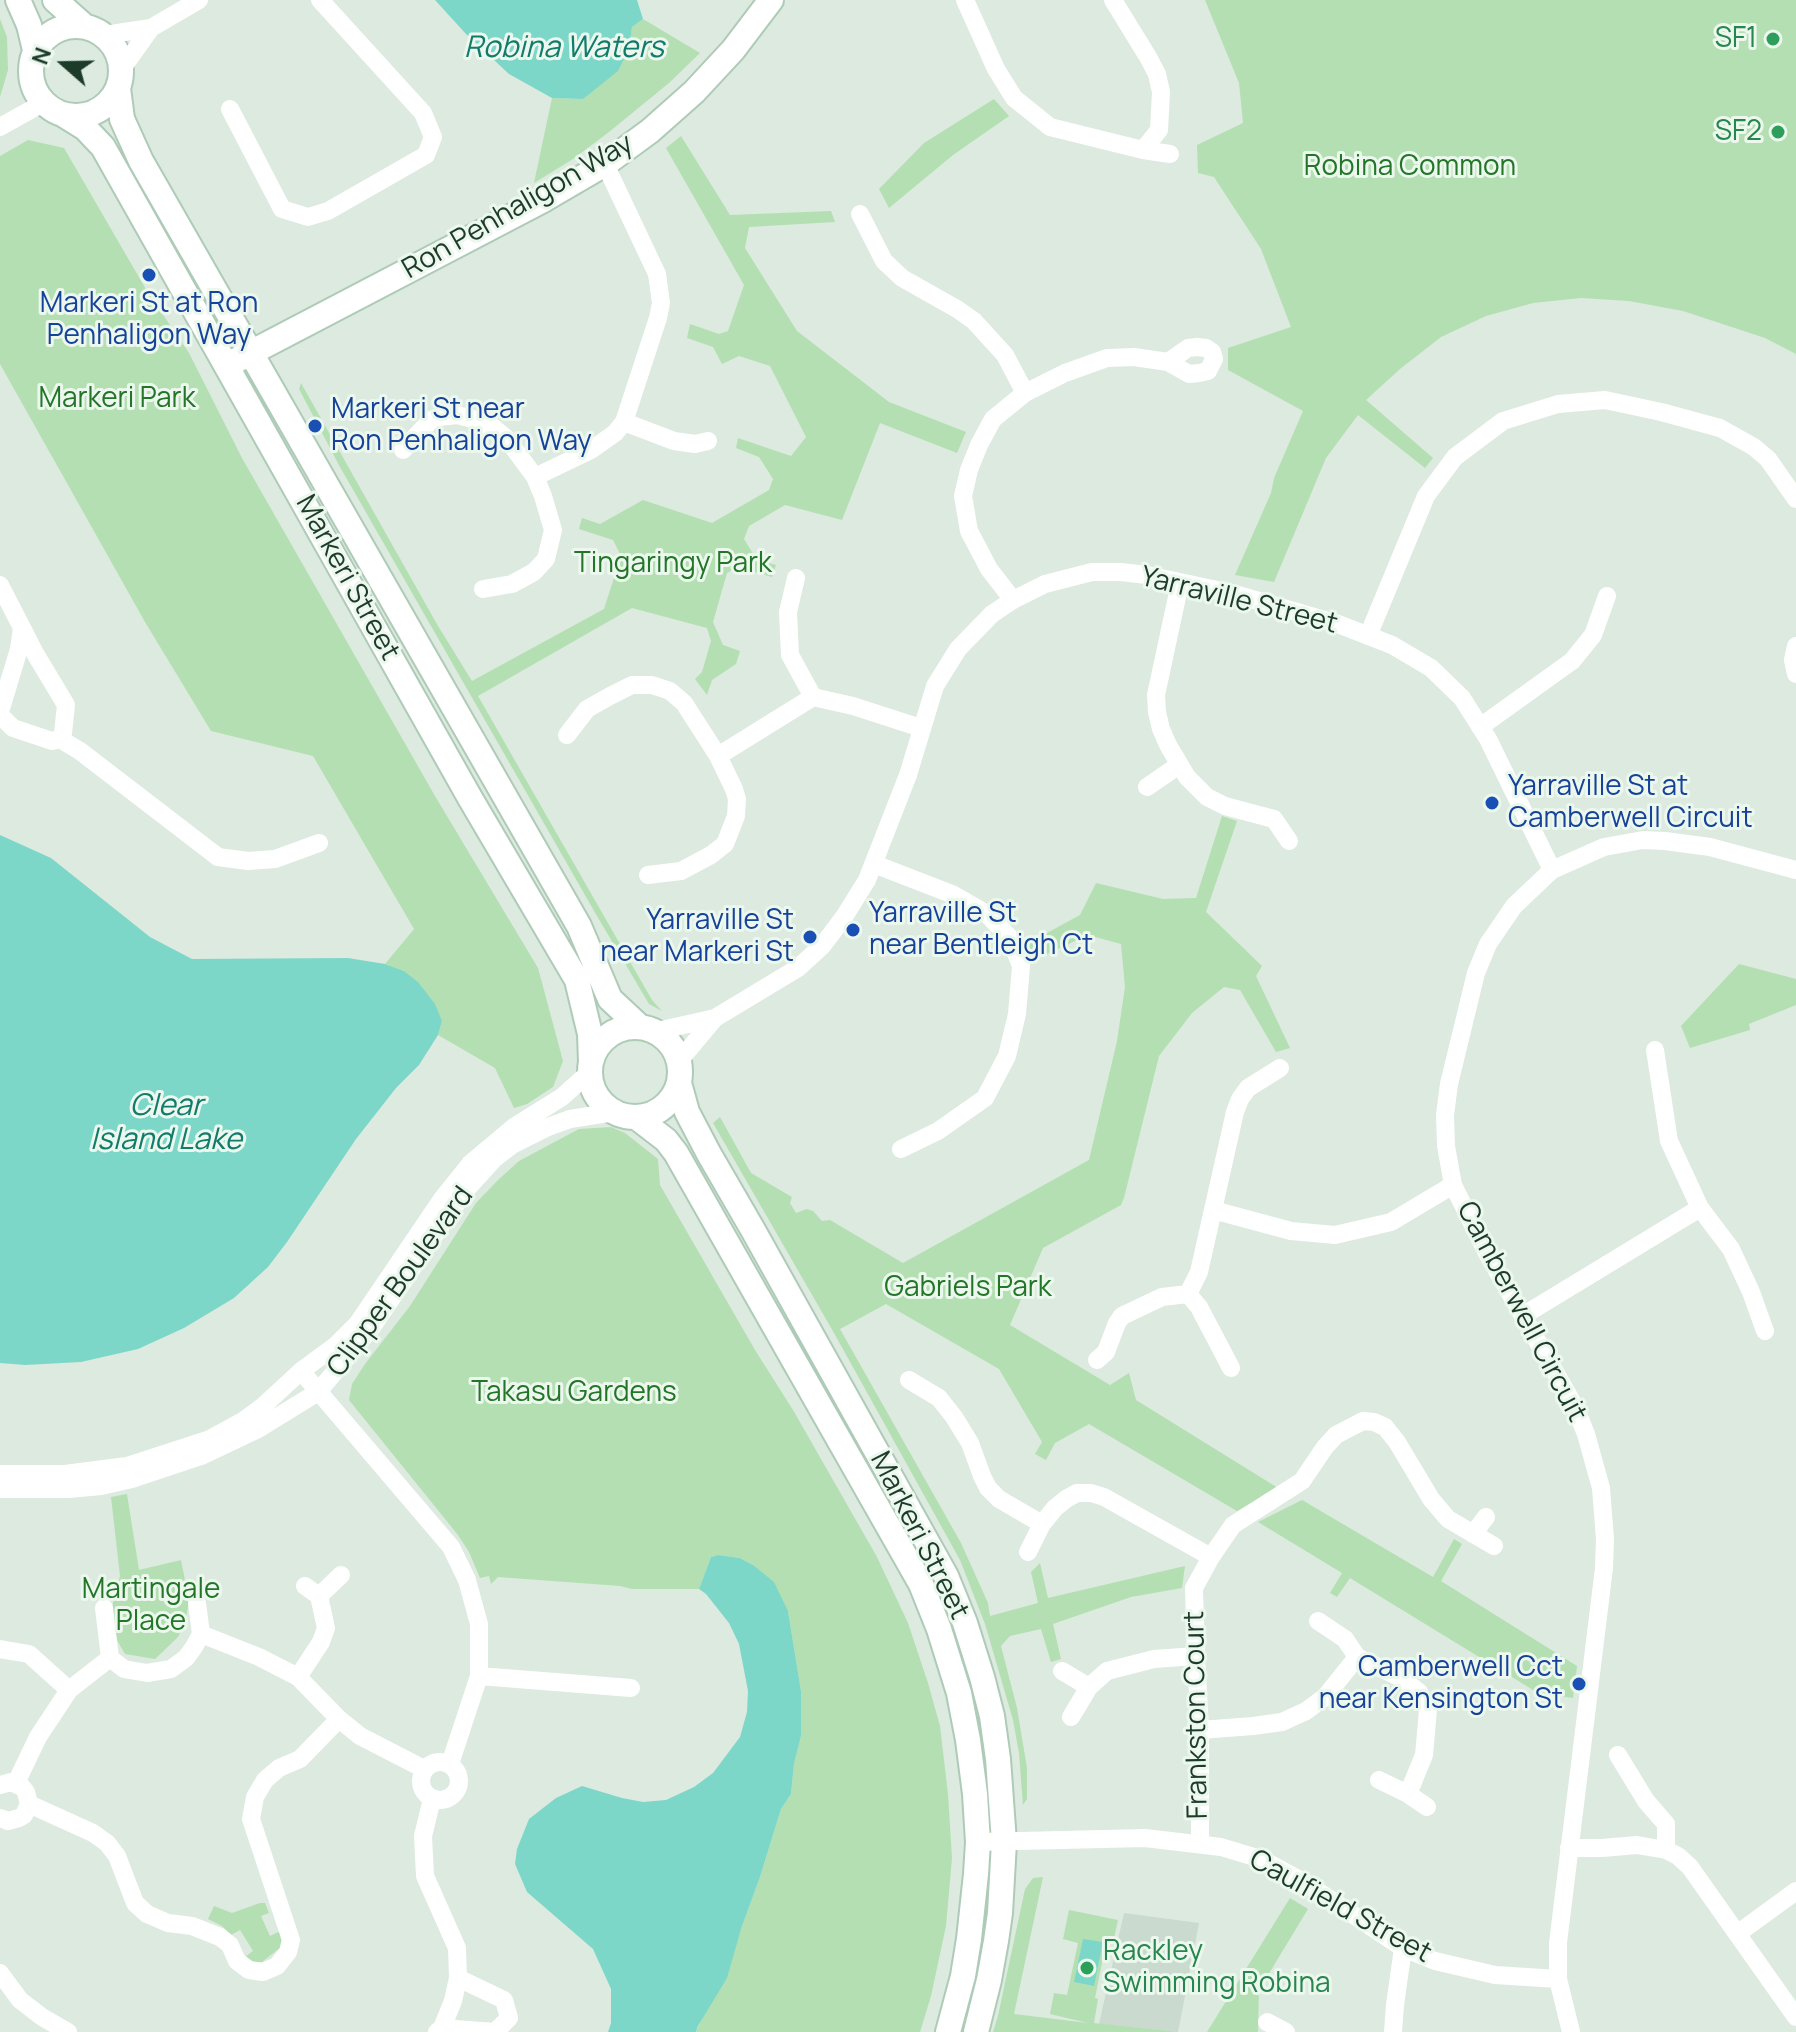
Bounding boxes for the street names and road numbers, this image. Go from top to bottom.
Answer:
street label: Ron Penhaligon Way [397,127,639,287]
street label: Markeri Street [288,490,406,666]
street label: Yarraville Street [1137,560,1341,642]
street label: Clipper Boulevard [321,1181,481,1383]
street label: Camberwell Circuit [1449,1196,1593,1428]
street label: Markeri Street [862,1447,976,1625]
street label: Frankston Court [1178,1611,1216,1819]
street label: Caulfield Street [1243,1843,1437,1971]

